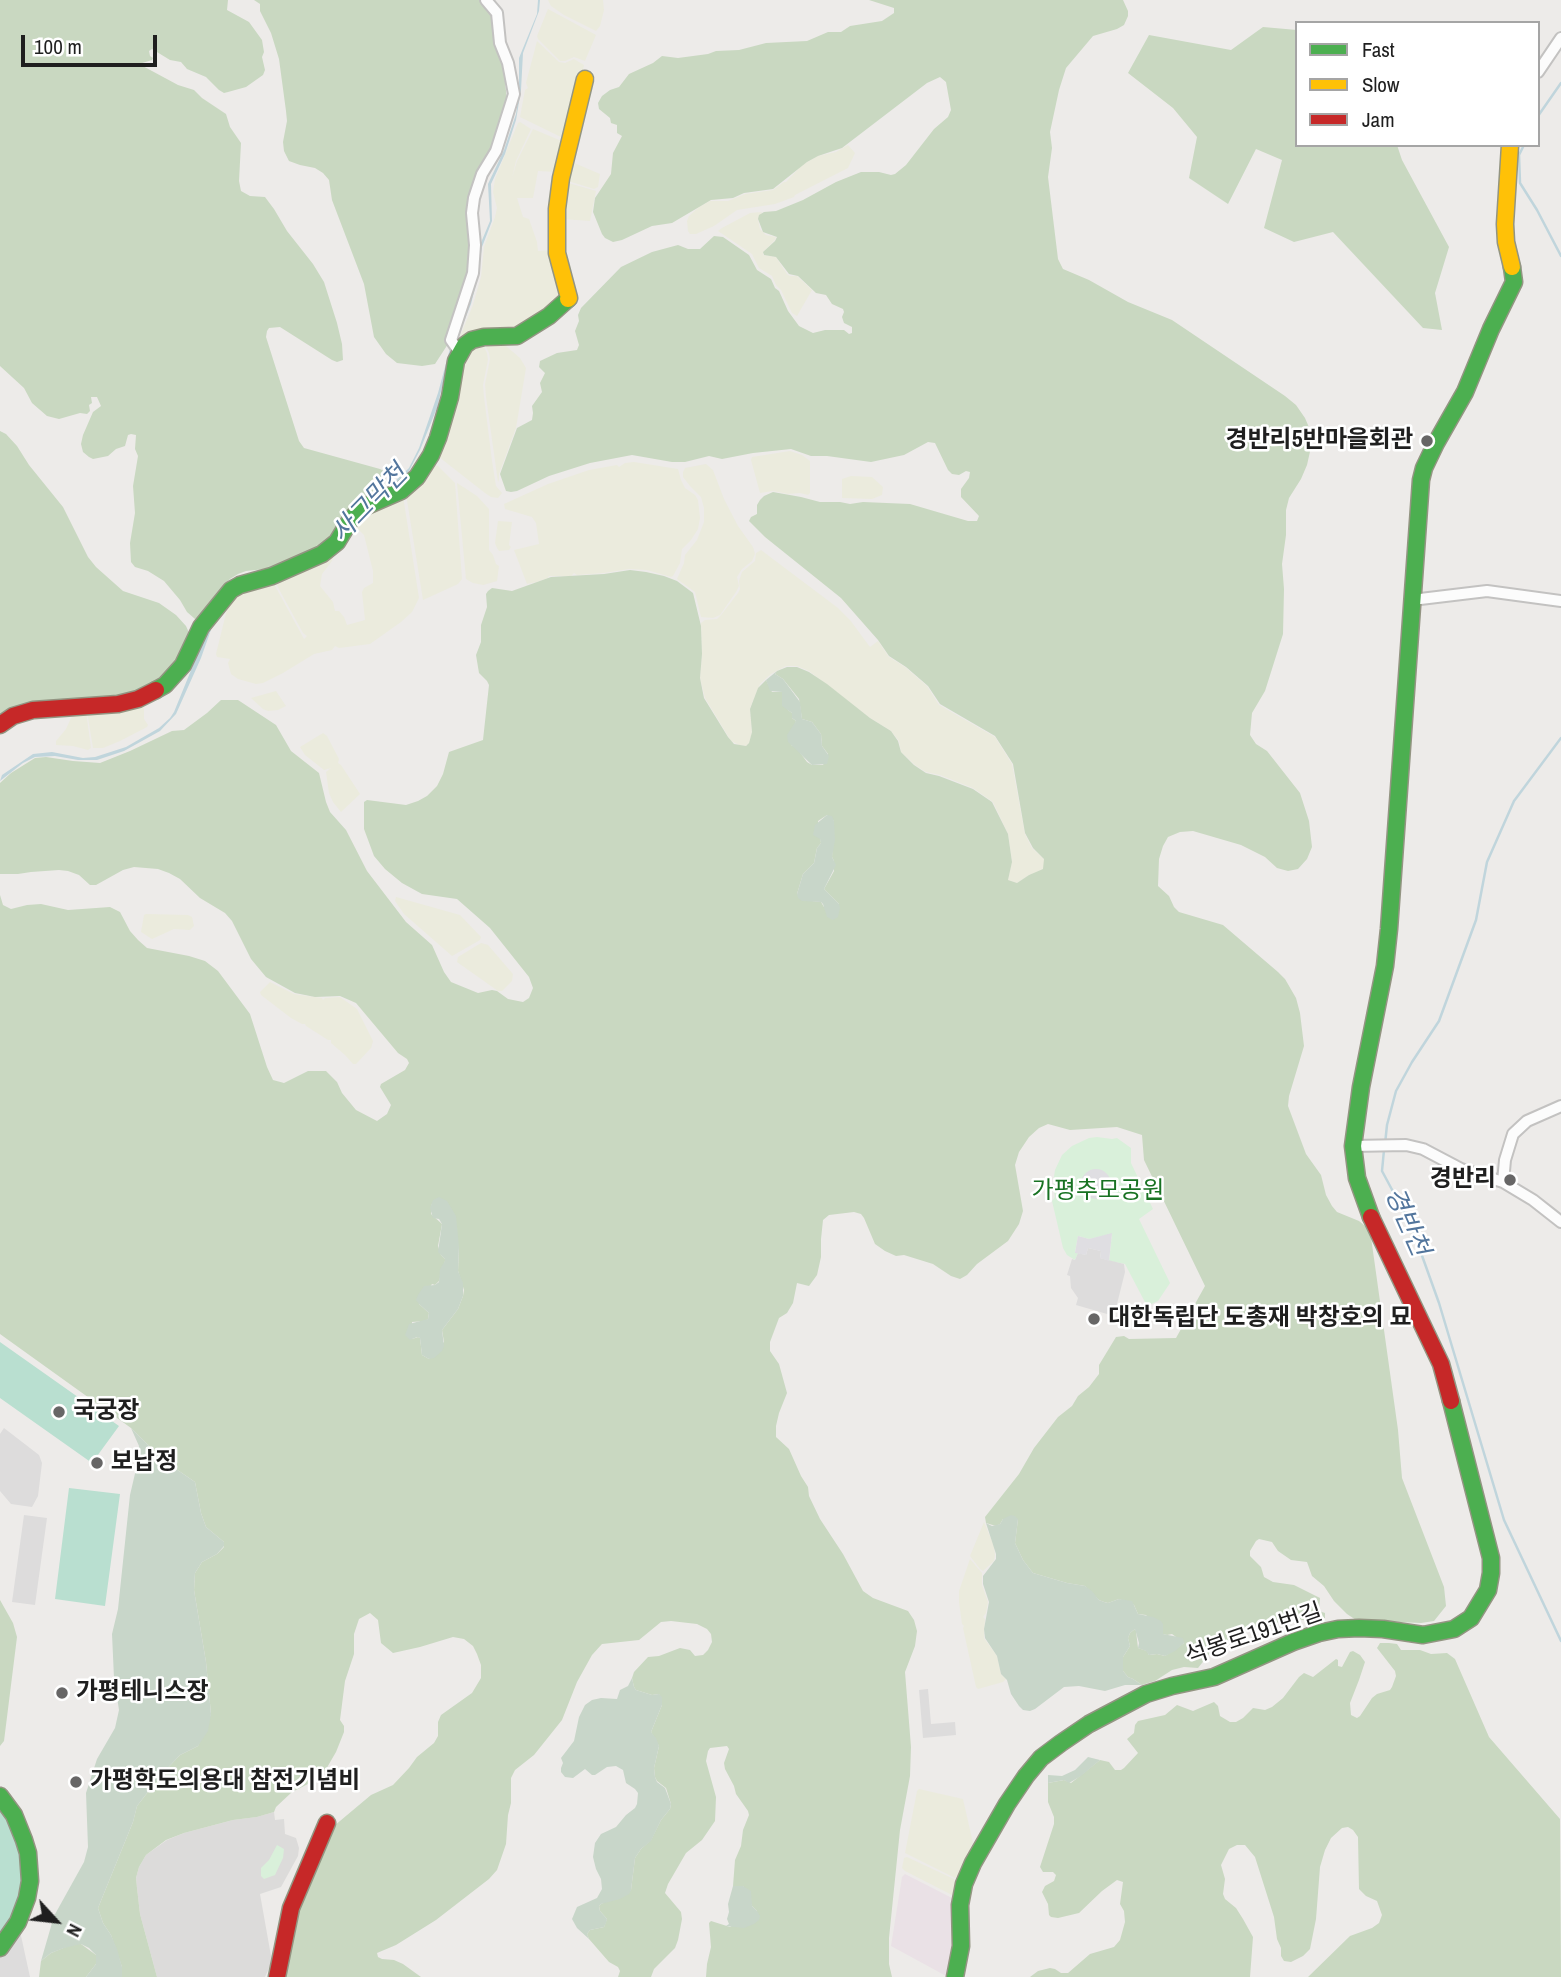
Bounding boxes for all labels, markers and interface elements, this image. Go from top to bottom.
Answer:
scale bar [24,21,161,65]
legend [1295,21,1540,147]
text: 100 m [34,32,82,61]
text: Fast [1362,35,1395,64]
text: Slow [1362,70,1399,99]
text: Jam [1362,105,1395,134]
place label: 경반리5반마을회관 [1225,427,1413,455]
marker: 경반리5반마을회관 [1419,433,1435,449]
water label: 사그막천 [326,459,414,549]
place label: 경반리 [1430,1166,1496,1194]
marker: 경반리 [1502,1172,1518,1188]
park label: 가평추모공원 [1032,1178,1164,1206]
water label: 경반천 [1377,1183,1435,1261]
place label: 대한독립단 도총재 박창호의 묘 [1108,1305,1411,1333]
marker: 대한독립단 도총재 박창호의 묘 [1086,1311,1102,1327]
place label: 국궁장 [73,1398,139,1426]
marker: 국궁장 [51,1404,67,1420]
place label: 보납정 [111,1449,177,1477]
marker: 보납정 [89,1455,105,1471]
street label: 석봉로191번길 [1182,1598,1326,1672]
place label: 가평테니스장 [76,1679,208,1707]
marker: 가평테니스장 [54,1685,70,1701]
place label: 가평학도의용대 참전기념비 [90,1768,360,1796]
marker: 가평학도의용대 참전기념비 [68,1774,84,1790]
north arrow [21,1886,91,1956]
text: N [61,1920,89,1941]

